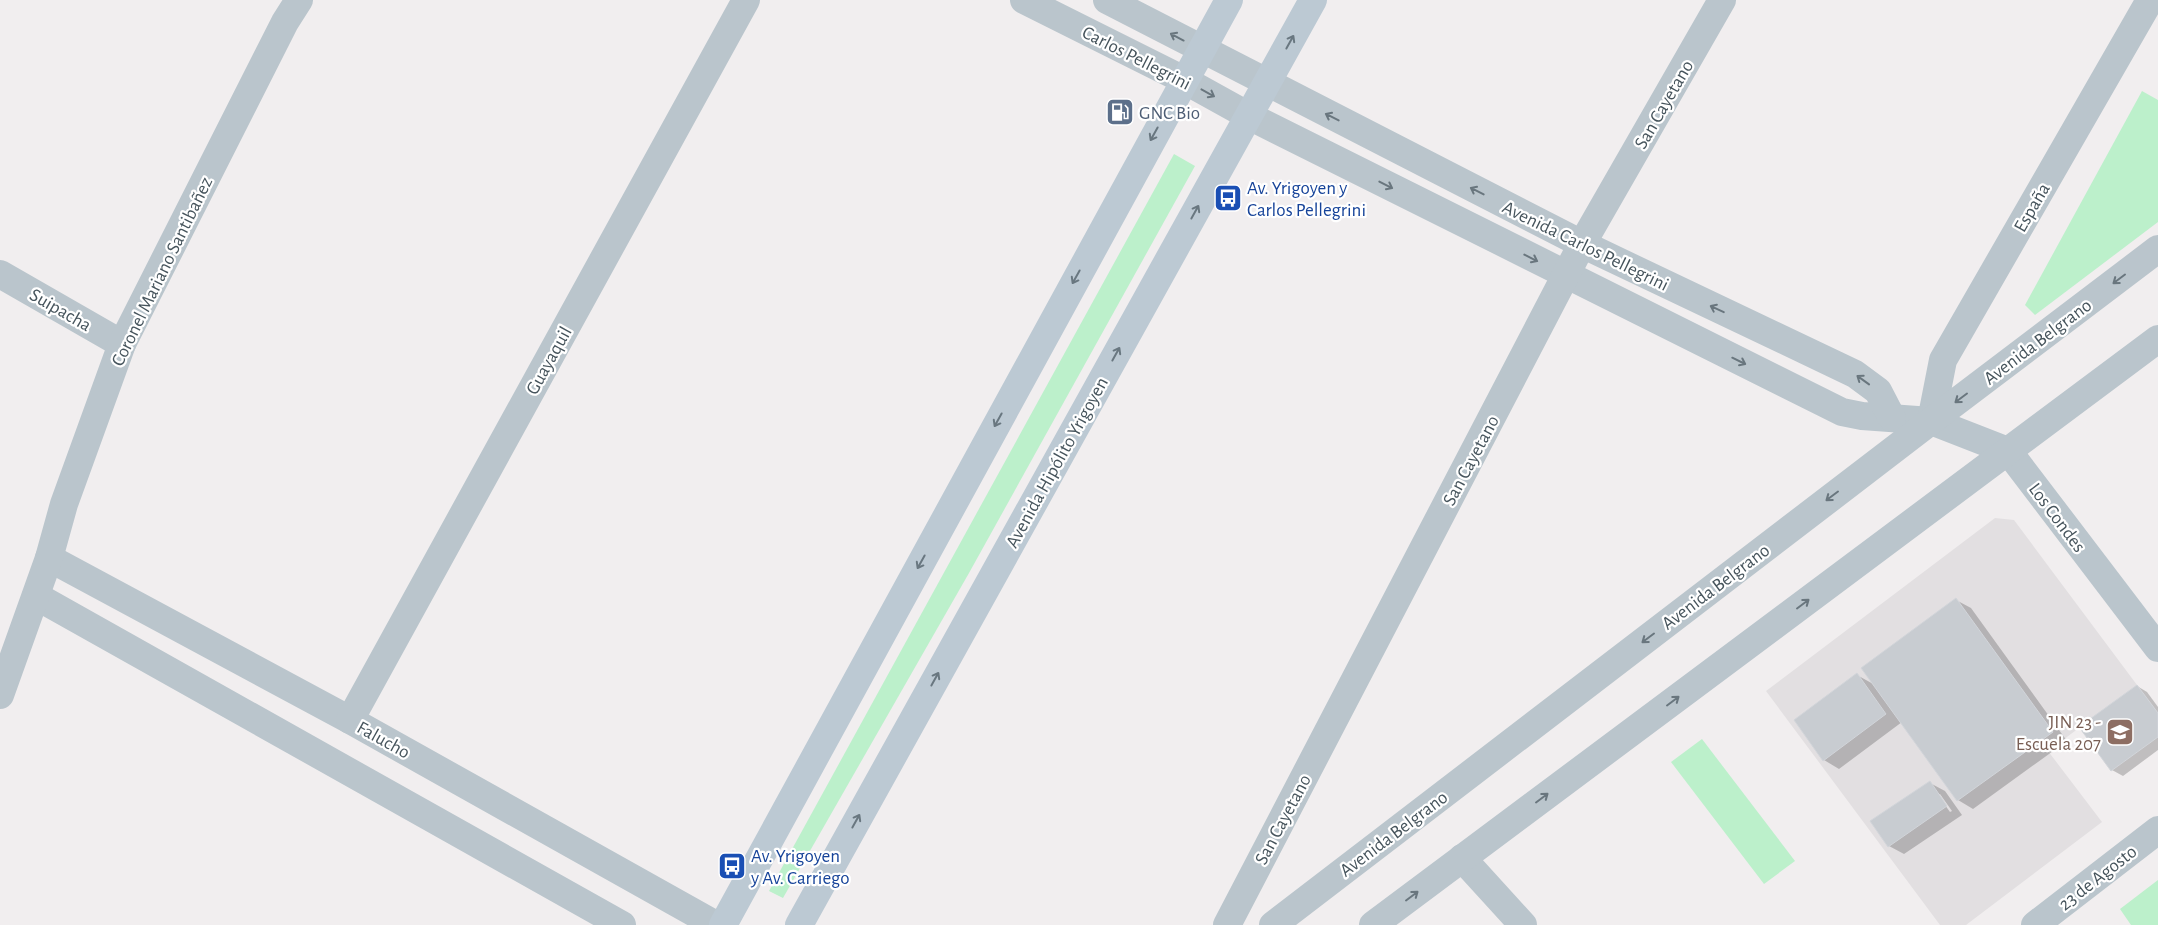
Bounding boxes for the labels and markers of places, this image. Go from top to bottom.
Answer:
fuel station icon: GNC Bio [1105,97,1135,127]
place label: GNC Bio [1139,104,1200,123]
place label: Av. Yrigoyen y Carlos Pellegrini [1247,179,1366,220]
bus stop icon: Av. Yrigoyen y Carlos Pellegrini [1213,183,1243,213]
place label: JIN 23 - Escuela 207 [2016,713,2101,754]
school or university icon: JIN 23 - Escuela 207 [2105,717,2135,747]
place label: Av. Yrigoyen y Av. Carriego [750,847,850,888]
bus stop icon: Av. Yrigoyen y Av. Carriego [717,851,747,881]

